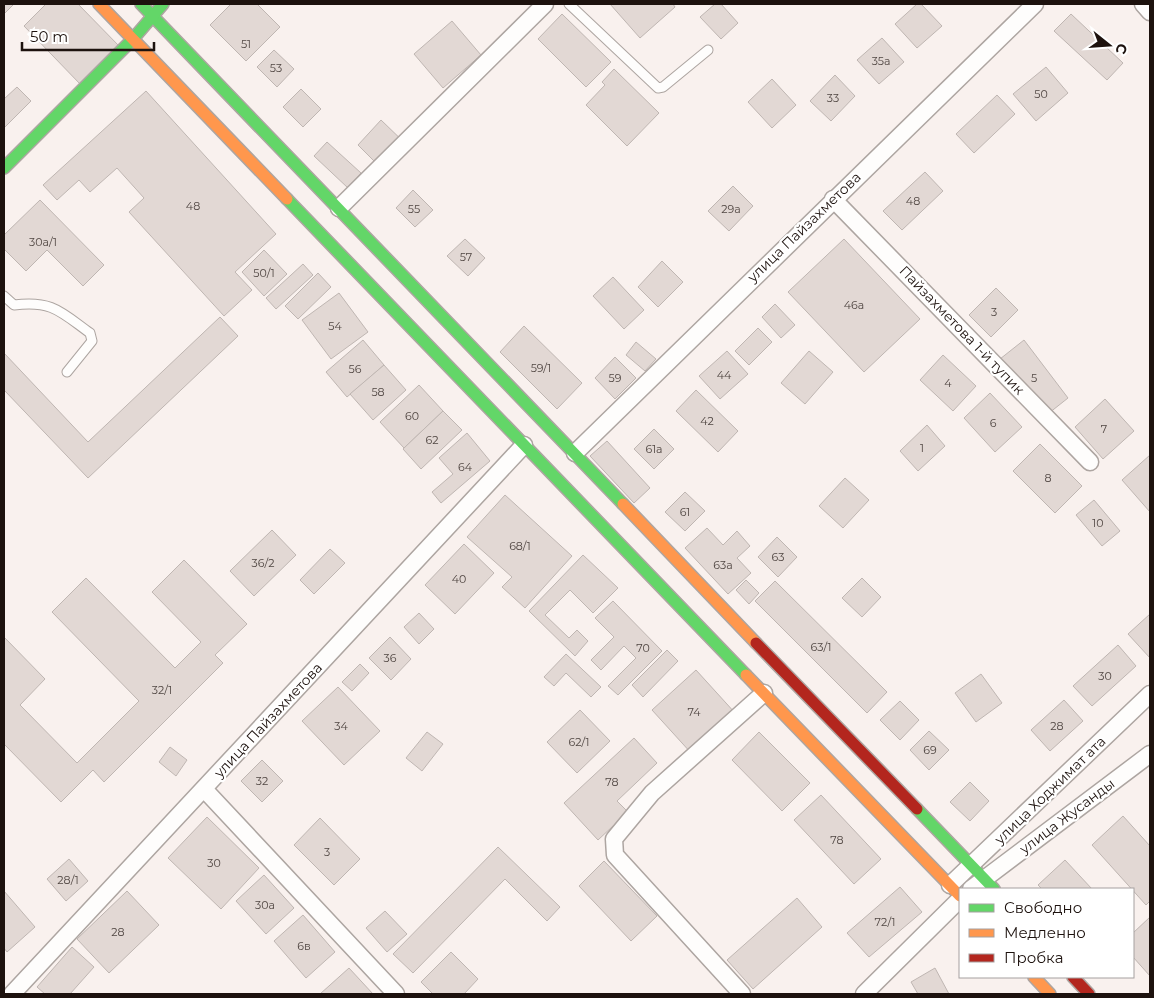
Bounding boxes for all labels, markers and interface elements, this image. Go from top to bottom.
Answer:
scale bar [22,20,155,52]
north arrow [1084,20,1134,70]
text: 50 m [30,27,68,46]
house number: 51 [241,37,251,51]
text: С [1111,41,1132,56]
house number: 35а [872,54,890,68]
house number: 53 [270,61,282,75]
house number: 50 [1034,87,1048,101]
house number: 33 [827,91,839,105]
street label: улица Пайзахметова [743,168,865,287]
house number: 48 [906,194,920,208]
house number: 48 [186,199,200,213]
house number: 55 [408,202,420,216]
house number: 29а [721,202,741,216]
house number: 30а/1 [29,235,57,249]
house number: 57 [460,250,472,264]
street label: Пайзахметова 1-й тупик [896,262,1028,398]
house number: 50/1 [253,266,275,280]
house number: 46а [844,298,864,312]
house number: 3 [991,305,997,319]
house number: 54 [328,319,342,333]
house number: 59/1 [531,361,551,375]
house number: 56 [349,362,362,376]
house number: 44 [717,368,732,382]
house number: 59 [609,371,622,385]
house number: 5 [1031,371,1037,385]
house number: 4 [944,376,952,390]
house number: 58 [371,385,385,399]
house number: 60 [405,409,419,423]
house number: 42 [700,414,714,428]
house number: 6 [990,416,997,430]
house number: 7 [1101,422,1107,436]
house number: 62 [426,433,438,447]
house number: 1 [920,441,924,455]
house number: 61а [645,442,663,456]
house number: 64 [458,460,473,474]
house number: 8 [1044,471,1052,485]
house number: 61 [680,505,690,519]
house number: 10 [1092,516,1104,530]
house number: 68/1 [509,539,531,553]
house number: 63 [772,550,784,564]
house number: 36/2 [252,556,274,570]
house number: 63а [713,558,733,572]
house number: 40 [452,572,466,586]
house number: 63/1 [811,640,831,654]
house number: 70 [636,641,650,655]
house number: 36 [384,651,397,665]
street label: улица Пайзахметова [209,659,326,782]
house number: 30 [1098,669,1112,683]
house number: 32/1 [152,683,172,697]
house number: 74 [687,705,701,719]
house number: 34 [334,719,348,733]
house number: 28 [1050,719,1064,733]
street label: улица Ходжимат ата [990,732,1109,848]
house number: 62/1 [568,735,590,749]
house number: 69 [923,743,937,757]
house number: 32 [256,774,268,788]
street label: улица Жусанды [1015,774,1118,858]
house number: 78 [605,775,619,789]
house number: 78 [830,833,844,847]
house number: 3 [324,845,330,859]
house number: 30 [207,856,221,870]
house number: 28/1 [57,873,79,887]
legend [959,888,1134,978]
house number: 30а [255,898,275,912]
text: Свободно [1004,898,1082,917]
house number: 72/1 [875,915,895,929]
text: Медленно [1004,923,1086,942]
house number: 28 [111,925,125,939]
house number: 6в [297,939,311,953]
text: Пробка [1004,948,1063,967]

